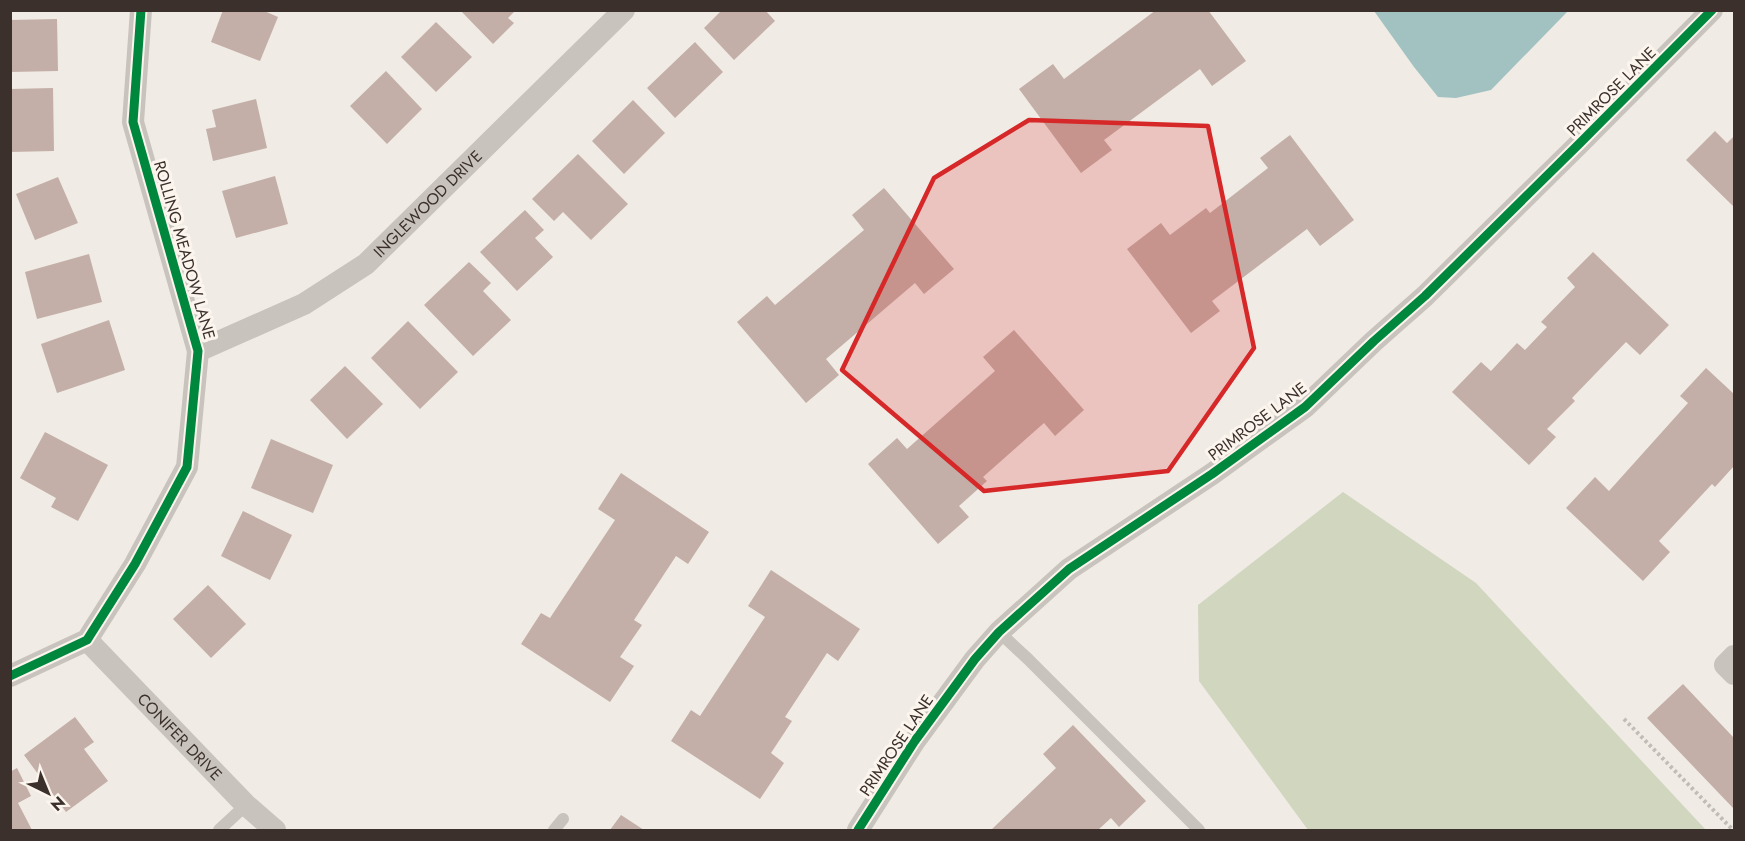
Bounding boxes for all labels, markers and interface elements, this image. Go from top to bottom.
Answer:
street label: PRIMROSE LANE [1561,41,1661,141]
street label: INGLEWOOD DRIVE [368,145,487,263]
street label: ROLLING MEADOW LANE [148,158,221,342]
street label: PRIMROSE LANE [1203,377,1311,466]
street label: CONIFER DRIVE [132,688,227,786]
street label: PRIMROSE LANE [854,690,939,801]
north arrow [18,763,78,823]
text: N [45,791,70,816]

